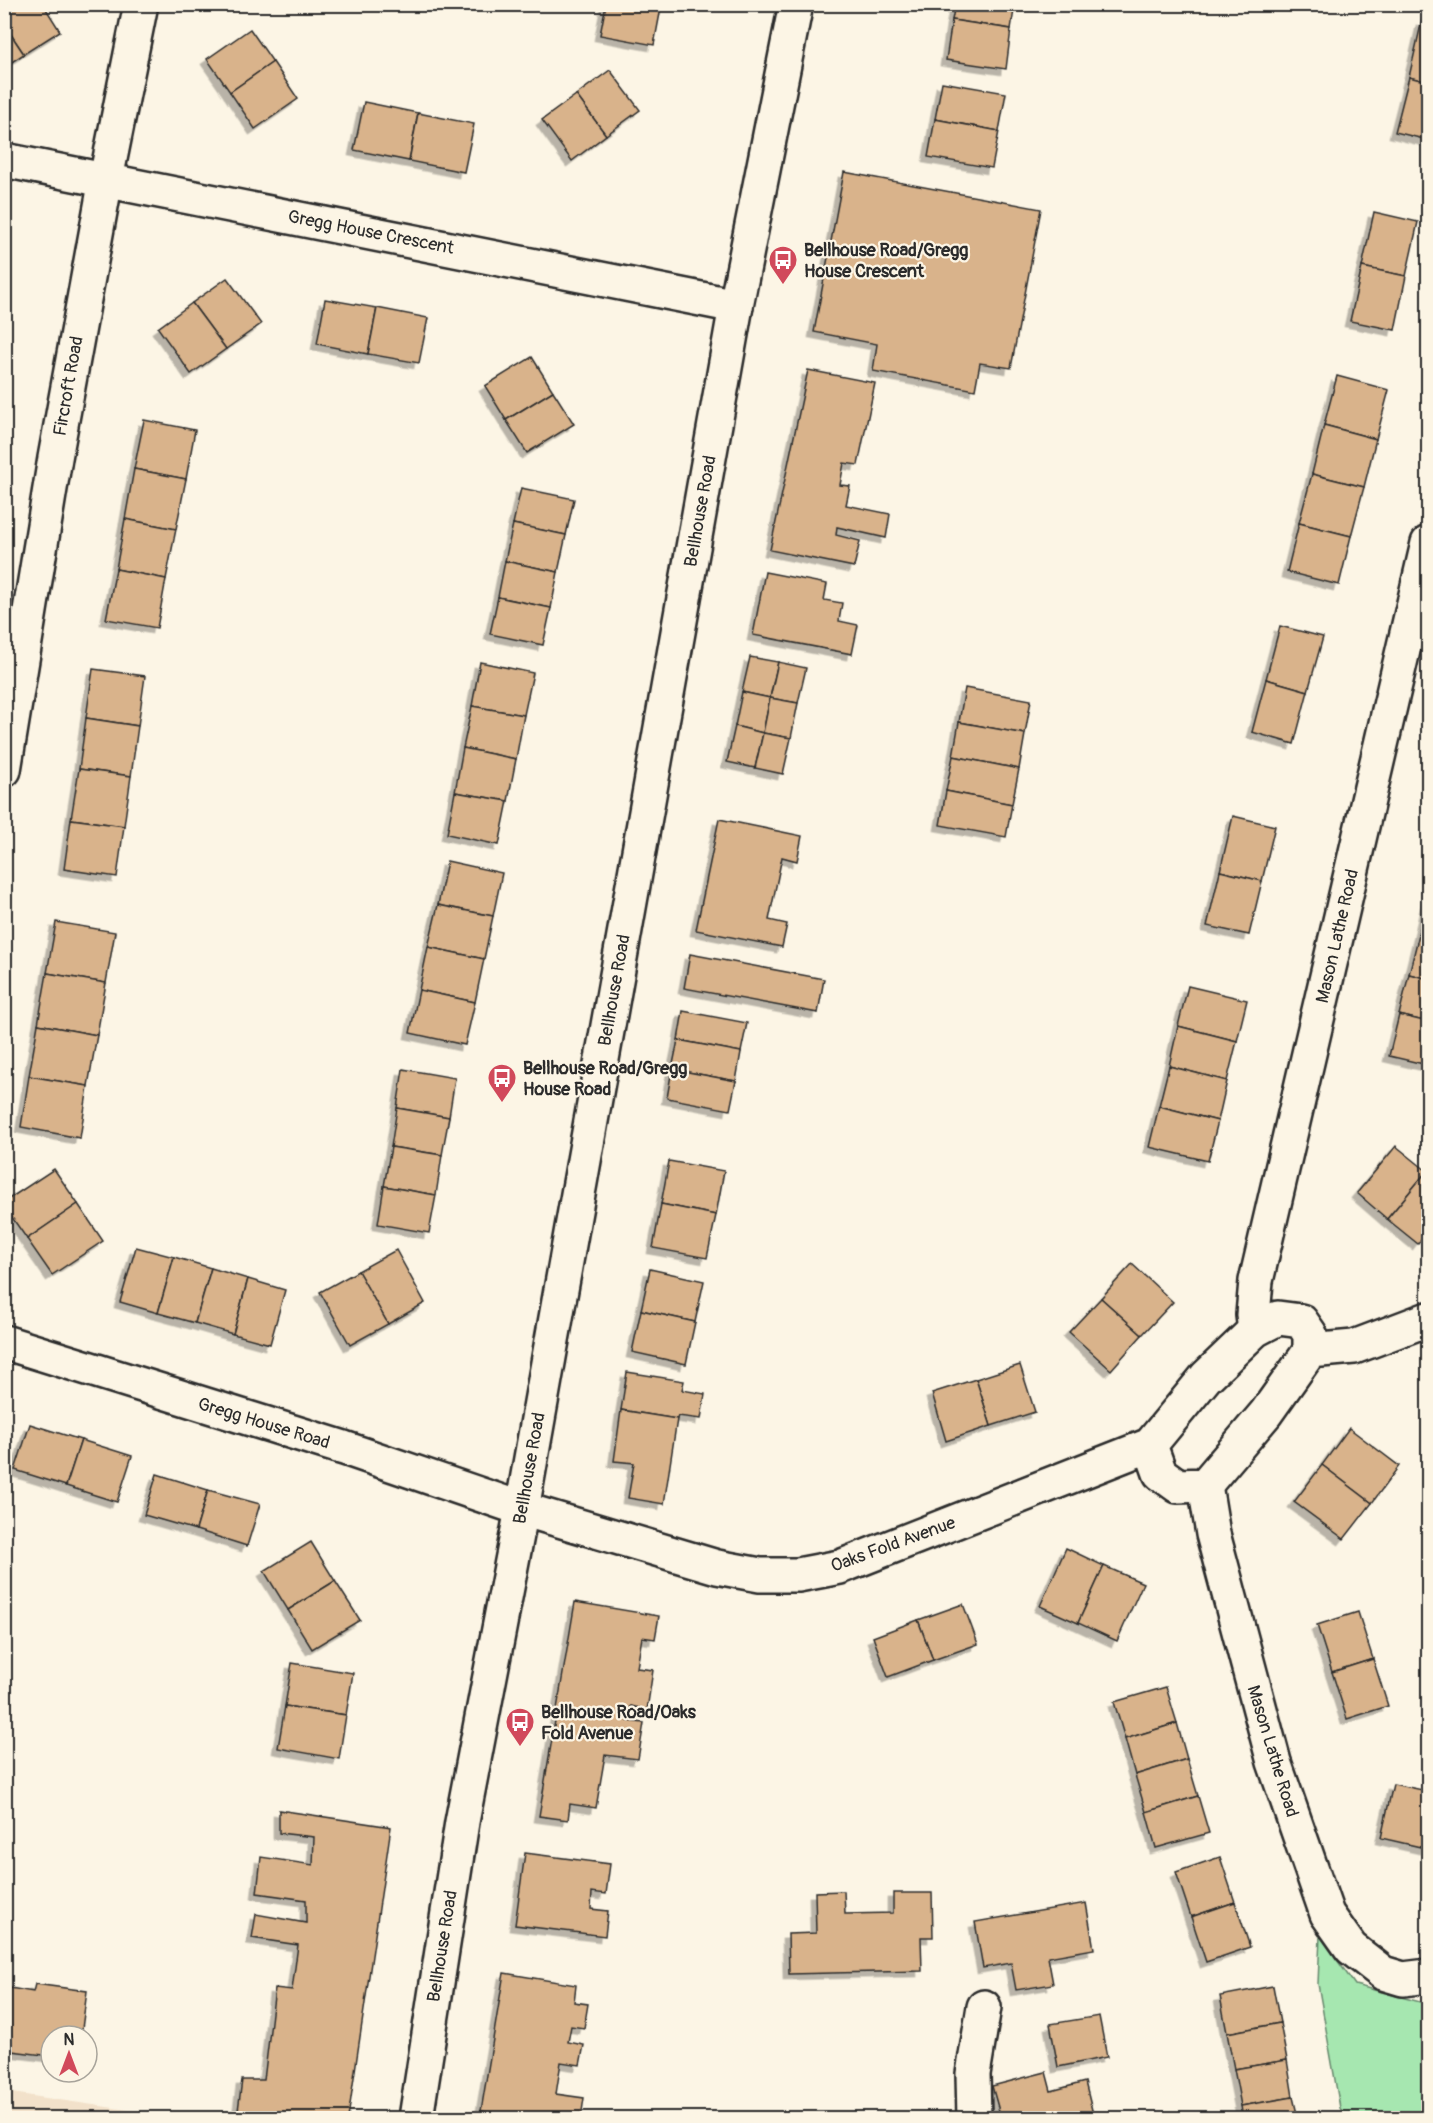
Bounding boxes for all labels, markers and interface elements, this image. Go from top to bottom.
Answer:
street label: Gregg House Crescent [286,205,457,260]
place label: Bellhouse Road/Gregg House Crescent [804,239,968,283]
bus stop icon: Bellhouse Road/Gregg House Crescent [767,244,799,286]
street label: Fircroft Road [48,334,89,438]
street label: Bellhouse Road [679,453,722,569]
street label: Mason Lathe Road [1311,867,1364,1005]
street label: Bellhouse Road [593,932,636,1048]
place label: Bellhouse Road/Gregg House Road [523,1057,687,1101]
bus stop icon: Bellhouse Road/Gregg House Road [486,1062,518,1104]
street label: Gregg House Road [195,1392,333,1455]
street label: Bellhouse Road [508,1410,551,1526]
street label: Oaks Fold Avenue [828,1511,959,1578]
street label: Mason Lathe Road [1242,1682,1304,1820]
place label: Bellhouse Road/Oaks Fold Avenue [541,1701,697,1745]
bus stop icon: Bellhouse Road/Oaks Fold Avenue [504,1706,536,1748]
street label: Bellhouse Road [422,1889,463,2004]
north arrow [39,2024,99,2084]
text: N [64,2030,75,2050]

